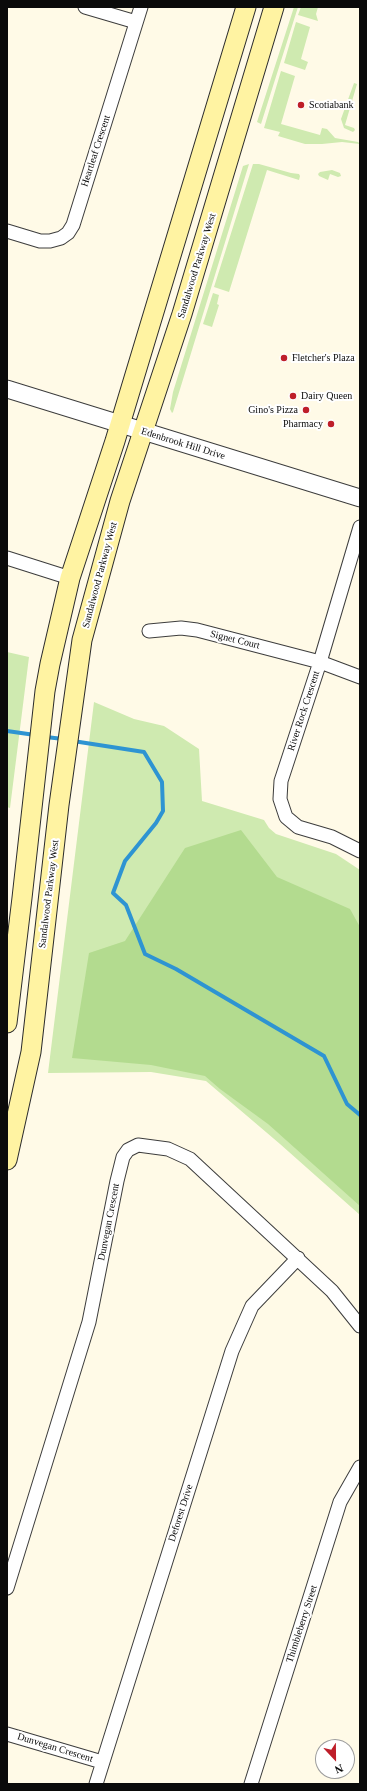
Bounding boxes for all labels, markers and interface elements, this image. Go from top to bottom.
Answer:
place label: Scotiabank [309,99,353,111]
marker: Scotiabank [296,100,306,110]
street label: Heartleaf Crescent [79,114,113,188]
street label: Sandalwood Parkway West [175,212,219,320]
place label: Fletcher's Plaza [292,352,355,364]
marker: Fletcher's Plaza [279,353,289,363]
place label: Dairy Queen [301,390,352,402]
marker: Dairy Queen [288,391,298,401]
place label: Gino's Pizza [248,404,298,416]
marker: Gino's Pizza [301,405,311,415]
place label: Pharmacy [283,418,323,430]
marker: Pharmacy [326,419,336,429]
street label: Edenbrook Hill Drive [140,426,226,462]
street label: Sandalwood Parkway West [80,521,120,629]
street label: Signet Court [209,628,261,652]
street label: River Rock Crescent [285,670,323,752]
street label: Sandalwood Parkway West [36,839,62,949]
street label: Dunvegan Crescent [96,1182,122,1262]
street label: Deforest Drive [166,1483,196,1543]
street label: Thimbleberry Street [284,1584,320,1664]
street label: Dunvegan Crescent [16,1731,94,1765]
north arrow [315,1739,355,1779]
text: N [333,1762,345,1776]

